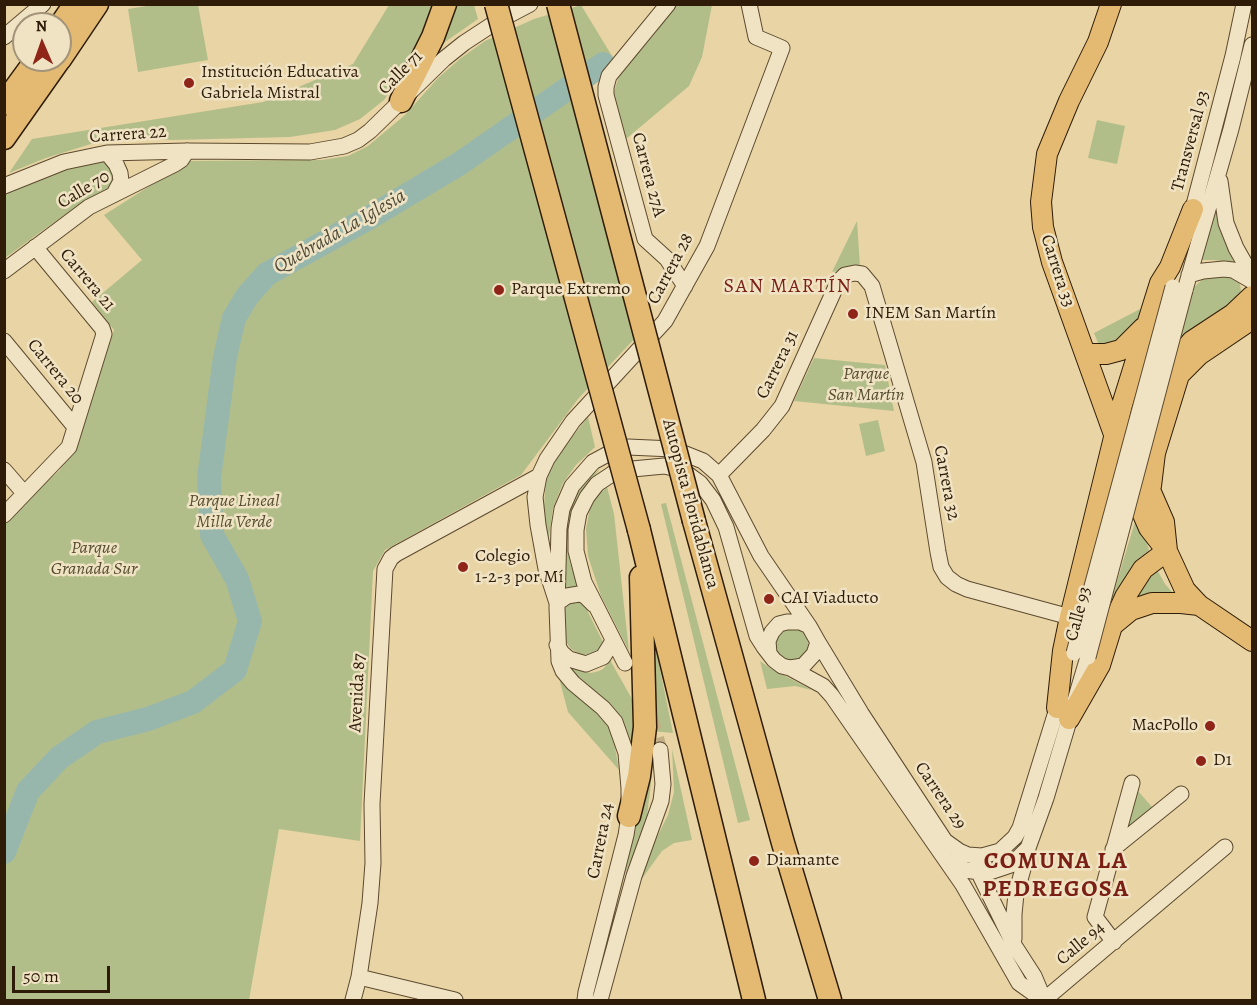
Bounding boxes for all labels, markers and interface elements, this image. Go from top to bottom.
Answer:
north arrow [12,12,72,72]
text: N [35,15,48,37]
street label: Calle 71 [374,46,428,100]
place label: Institución Educativa Gabriela Mistral [201,62,359,104]
marker: Institución Educativa Gabriela Mistral [182,76,196,90]
street label: Transversal 93 [1167,88,1215,194]
street label: Carrera 22 [89,122,167,148]
street label: Carrera 27A [626,130,670,220]
street label: Calle 70 [54,166,114,214]
water label: Quebrada La Iglesia [270,185,410,279]
street label: Carrera 28 [643,230,699,308]
street label: Carrera 33 [1035,232,1079,310]
street label: Carrera 21 [55,244,119,316]
district label: SAN MARTÍN [724,275,852,299]
place label: Parque Extremo [511,279,630,301]
marker: Parque Extremo [492,283,506,297]
place label: INEM San Martín [865,303,996,325]
marker: INEM San Martín [846,307,860,321]
street label: Carrera 31 [752,327,804,403]
street label: Carrera 20 [22,335,88,409]
park label: Parque San Martín [828,364,904,406]
street label: Autopista Floridablanca [657,417,723,591]
street label: Carrera 32 [928,444,964,522]
park label: Parque Lineal Milla Verde [189,491,279,534]
park label: Parque Granada Sur [51,538,137,580]
place label: Colegio 1-2-3 por Mí [475,546,564,588]
marker: Colegio 1-2-3 por Mí [456,560,470,574]
street label: Calle 93 [1061,584,1097,644]
place label: CAI Viaducto [781,588,879,610]
marker: CAI Viaducto [762,592,776,606]
street label: Avenida 87 [345,653,371,733]
place label: MacPollo [1132,715,1198,737]
marker: MacPollo [1203,719,1217,733]
place label: D1 [1213,750,1232,772]
marker: D1 [1194,754,1208,768]
street label: Carrera 29 [910,758,970,834]
street label: Carrera 24 [583,801,619,881]
district label: COMUNA LA PEDREGOSA [982,848,1130,904]
place label: Diamante [766,850,839,872]
marker: Diamante [747,854,761,868]
street label: Calle 94 [1052,918,1110,970]
scale bar [15,954,112,992]
text: 50 m [23,964,59,988]

